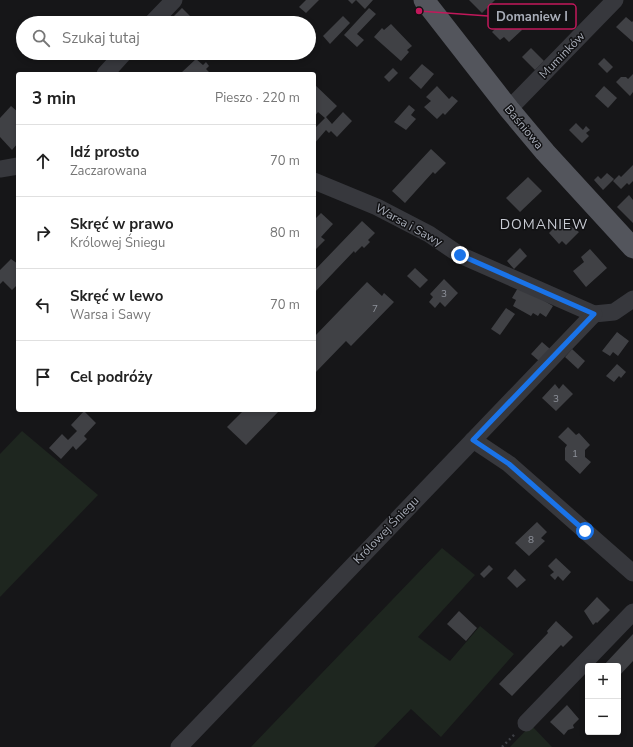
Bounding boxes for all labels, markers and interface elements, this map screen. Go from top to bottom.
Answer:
callout: Domaniew I [488,4,576,29]
text: Domaniew I [496,8,568,26]
search box [16,16,316,60]
icon: search [30,27,52,49]
text: Szukaj tutaj [62,28,140,48]
street label: Muminków [536,28,588,82]
text: 3 min [32,87,76,110]
text: Pieszo · 220 m [215,89,300,107]
street label: Baśniowa [501,102,547,152]
text: Idź prosto [70,142,139,162]
icon: ahead [32,150,54,172]
text: 70 m [270,152,300,170]
text: Zaczarowana [70,162,147,180]
street label: Warsa i Sawy [373,200,446,250]
text: Skręć w prawo [70,214,174,234]
district label: DOMANIEW [500,215,588,234]
icon: right [32,222,54,244]
text: 80 m [270,224,300,242]
text: Królowej Śniegu [70,234,165,252]
route end [451,246,469,264]
text: Skręć w lewo [70,286,163,306]
house number: 3 [441,287,447,301]
icon: left [32,294,54,316]
text: 70 m [270,296,300,314]
house number: 7 [372,302,378,316]
text: Warsa i Sawy [70,306,151,324]
icon: arrive [32,366,54,388]
text: Cel podróży [70,367,152,387]
house number: 3 [553,392,559,406]
house number: 1 [572,447,578,461]
street label: Królowej Śniegu [350,493,422,567]
route start [576,522,594,540]
house number: 8 [528,533,534,547]
map controls [585,663,621,735]
button: + [585,663,621,699]
button: − [585,699,621,735]

